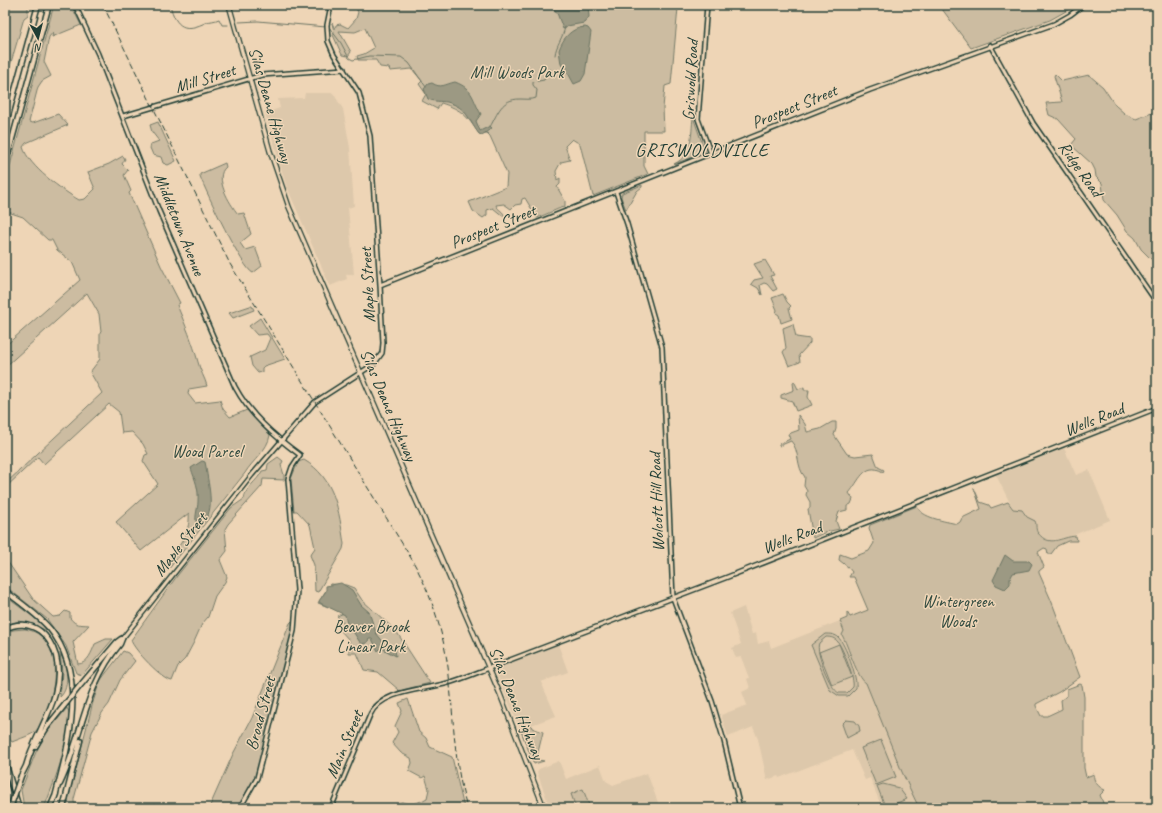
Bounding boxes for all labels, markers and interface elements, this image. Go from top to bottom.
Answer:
north arrow [18,18,58,58]
street label: Griswold Road [678,37,703,121]
text: N [33,41,43,56]
street label: Silas Deane Highway [244,45,297,167]
street label: Mill Street [172,59,240,98]
park label: Mill Woods Park [470,62,566,83]
street label: Prospect Street [748,79,842,133]
street label: Ridge Road [1054,137,1109,203]
district label: GRISWOLDVILLE [635,138,771,162]
street label: Middletown Avenue [149,170,210,280]
street label: Prospect Street [447,199,541,253]
street label: Maple Street [355,244,380,323]
street label: Silas Deane Highway [355,346,422,465]
street label: Wells Road [1062,397,1129,441]
park label: Wood Parcel [172,441,245,462]
street label: Wolcott Hill Road [644,450,669,552]
street label: Maple Street [149,506,213,580]
street label: Wells Road [760,516,827,558]
park label: Wintergreen Woods [922,591,995,632]
park label: Beaver Brook Linear Park [333,616,411,657]
street label: Silas Deane Highway [484,644,549,764]
street label: Broad Street [241,672,281,752]
street label: Main Street [321,705,369,781]

